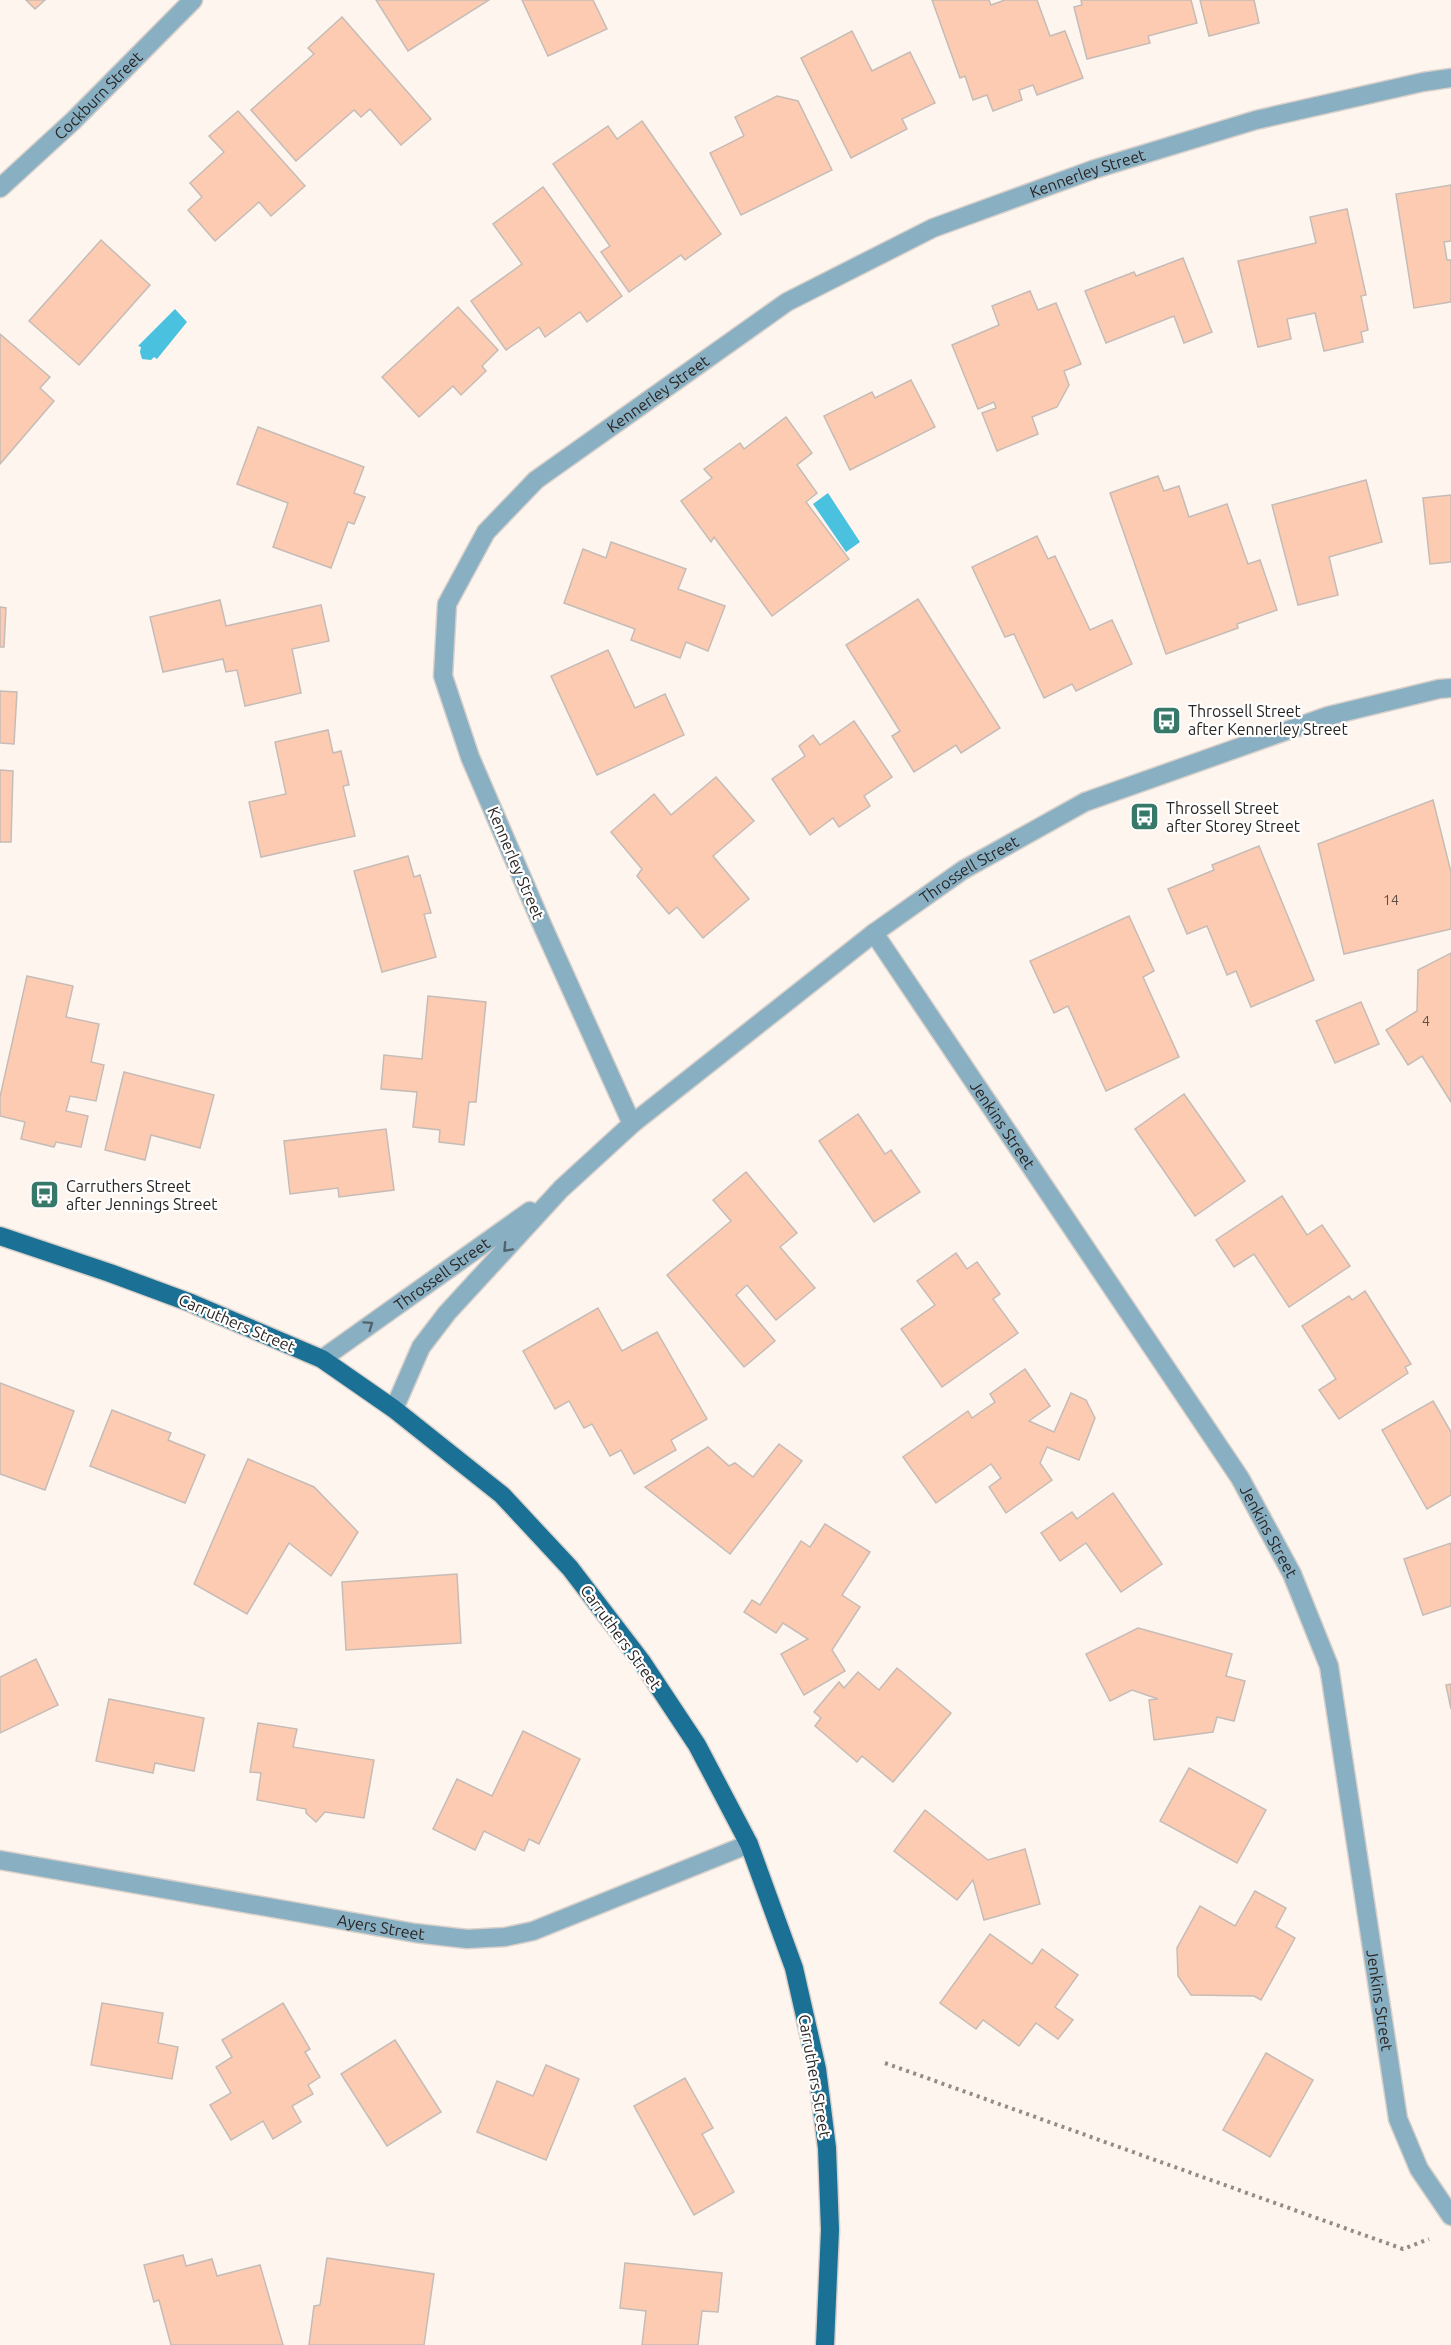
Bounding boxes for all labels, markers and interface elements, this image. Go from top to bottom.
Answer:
street label: Cockburn Street [50,47,146,143]
street label: Kennerley Street [1027,145,1148,201]
street label: Kennerley Street [603,351,713,436]
place label: Throssell Street after Kennerley Street [1188,702,1348,738]
bus stop icon: Throssell Street after Kennerley Street [1151,704,1183,736]
place label: Throssell Street after Storey Street [1166,799,1301,835]
bus stop icon: Throssell Street after Storey Street [1129,801,1161,833]
street label: Kennerley Street [484,804,548,923]
street label: Throssell Street [916,832,1022,907]
house number: 14 [1383,892,1399,908]
house number: 4 [1422,1013,1430,1029]
street label: Jenkins Street [967,1077,1039,1173]
place label: Carruthers Street after Jennings Street [66,1177,218,1213]
bus stop icon: Carruthers Street after Jennings Street [29,1179,61,1211]
street label: Throssell Street [391,1233,494,1314]
one-way arrow [503,1241,514,1252]
street label: Carruthers Street [176,1290,299,1356]
one-way arrow [363,1321,374,1332]
street label: Jenkins Street [1237,1482,1301,1581]
street label: Carruthers Street [577,1581,665,1693]
street label: Ayers Street [336,1911,426,1943]
street label: Jenkins Street [1363,1948,1397,2053]
street label: Carruthers Street [795,2013,835,2140]

